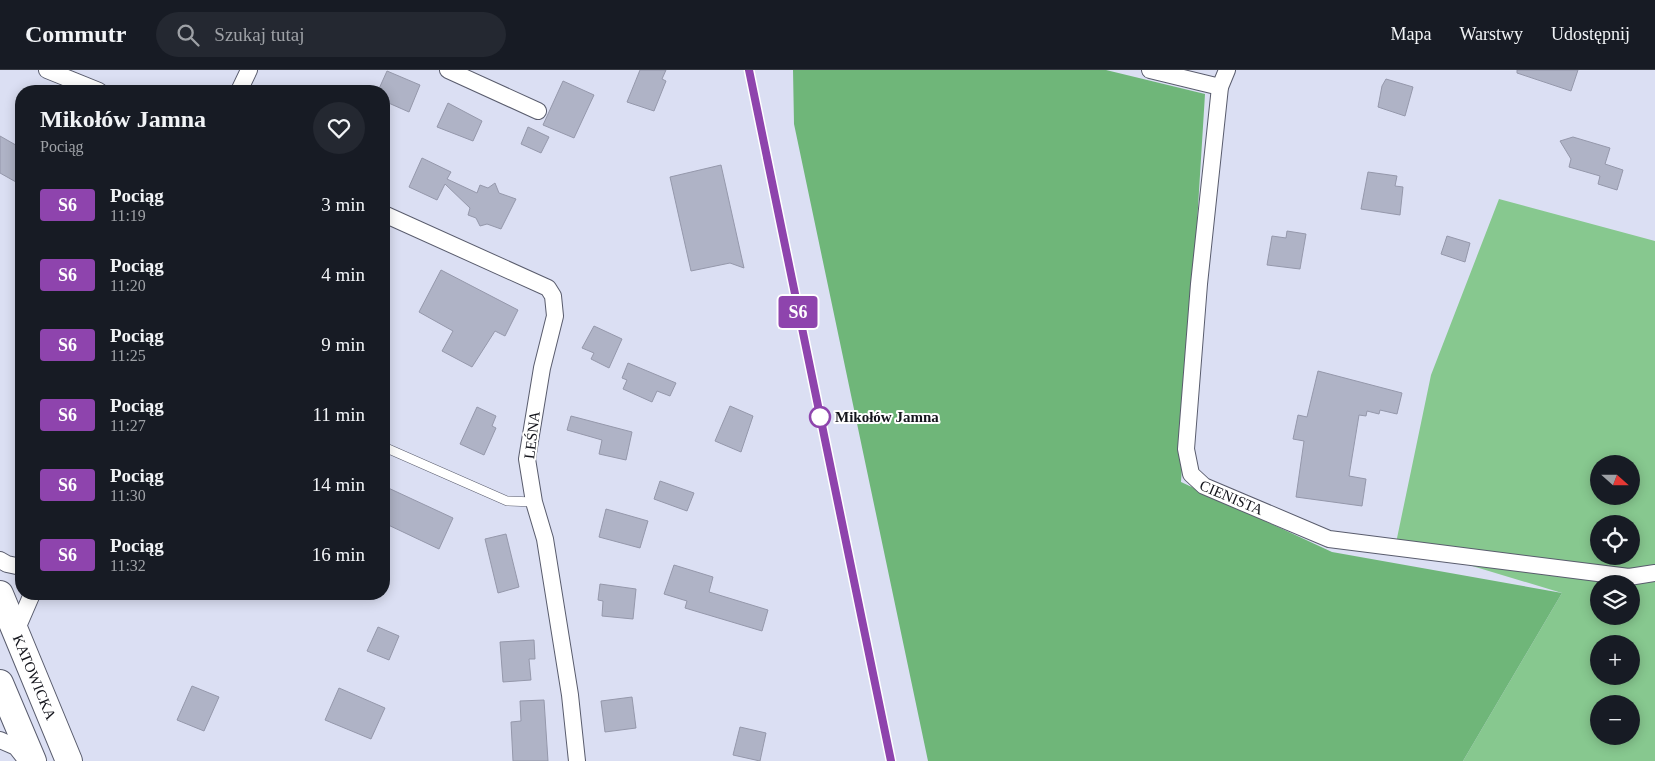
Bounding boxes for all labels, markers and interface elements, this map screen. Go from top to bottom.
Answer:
search box [156,12,506,57]
text: Commutr [25,21,126,47]
icon: search [174,21,202,49]
text: Szukaj tutaj [214,24,305,45]
text: Mapa [1390,24,1431,44]
text: Warstwy [1459,24,1523,44]
text: Udostępnij [1551,24,1630,44]
button: heart [313,102,365,154]
text: Mikołów Jamna [40,106,206,132]
text: Pociąg [40,138,84,155]
text: Pociąg [110,185,164,206]
text: 3 min [321,194,365,215]
text: S6 [58,195,77,215]
text: 11:19 [110,207,146,224]
text: Pociąg [110,255,164,276]
text: 4 min [321,264,365,285]
text: S6 [58,265,77,285]
text: 11:20 [110,277,146,294]
line badge: S6 [776,296,820,328]
text: S6 [788,302,808,322]
text: Pociąg [110,325,164,346]
text: 9 min [321,334,365,355]
text: S6 [58,335,77,355]
text: 11:25 [110,347,146,364]
text: Pociąg [110,395,164,416]
text: 11 min [312,404,365,425]
text: S6 [58,405,77,425]
marker: Mikołów Jamna [809,406,831,428]
place label: Mikołów Jamna [835,409,939,425]
street label: LEŚNA [521,410,543,460]
text: 11:27 [110,417,146,434]
north arrow [1590,455,1640,505]
map controls [1590,455,1640,745]
text: Pociąg [110,465,164,486]
text: 14 min [312,474,365,495]
text: S6 [58,475,77,495]
street label: CIENISTA [1197,477,1266,518]
text: 11:30 [110,487,146,504]
button: locate [1590,515,1640,565]
text: Pociąg [110,535,164,556]
text: 16 min [312,544,365,565]
text: S6 [58,545,77,565]
text: 11:32 [110,557,146,574]
button: layers [1590,575,1640,625]
street label: KATOWICKA [10,632,59,722]
button: + [1590,635,1640,685]
button: − [1590,695,1640,745]

